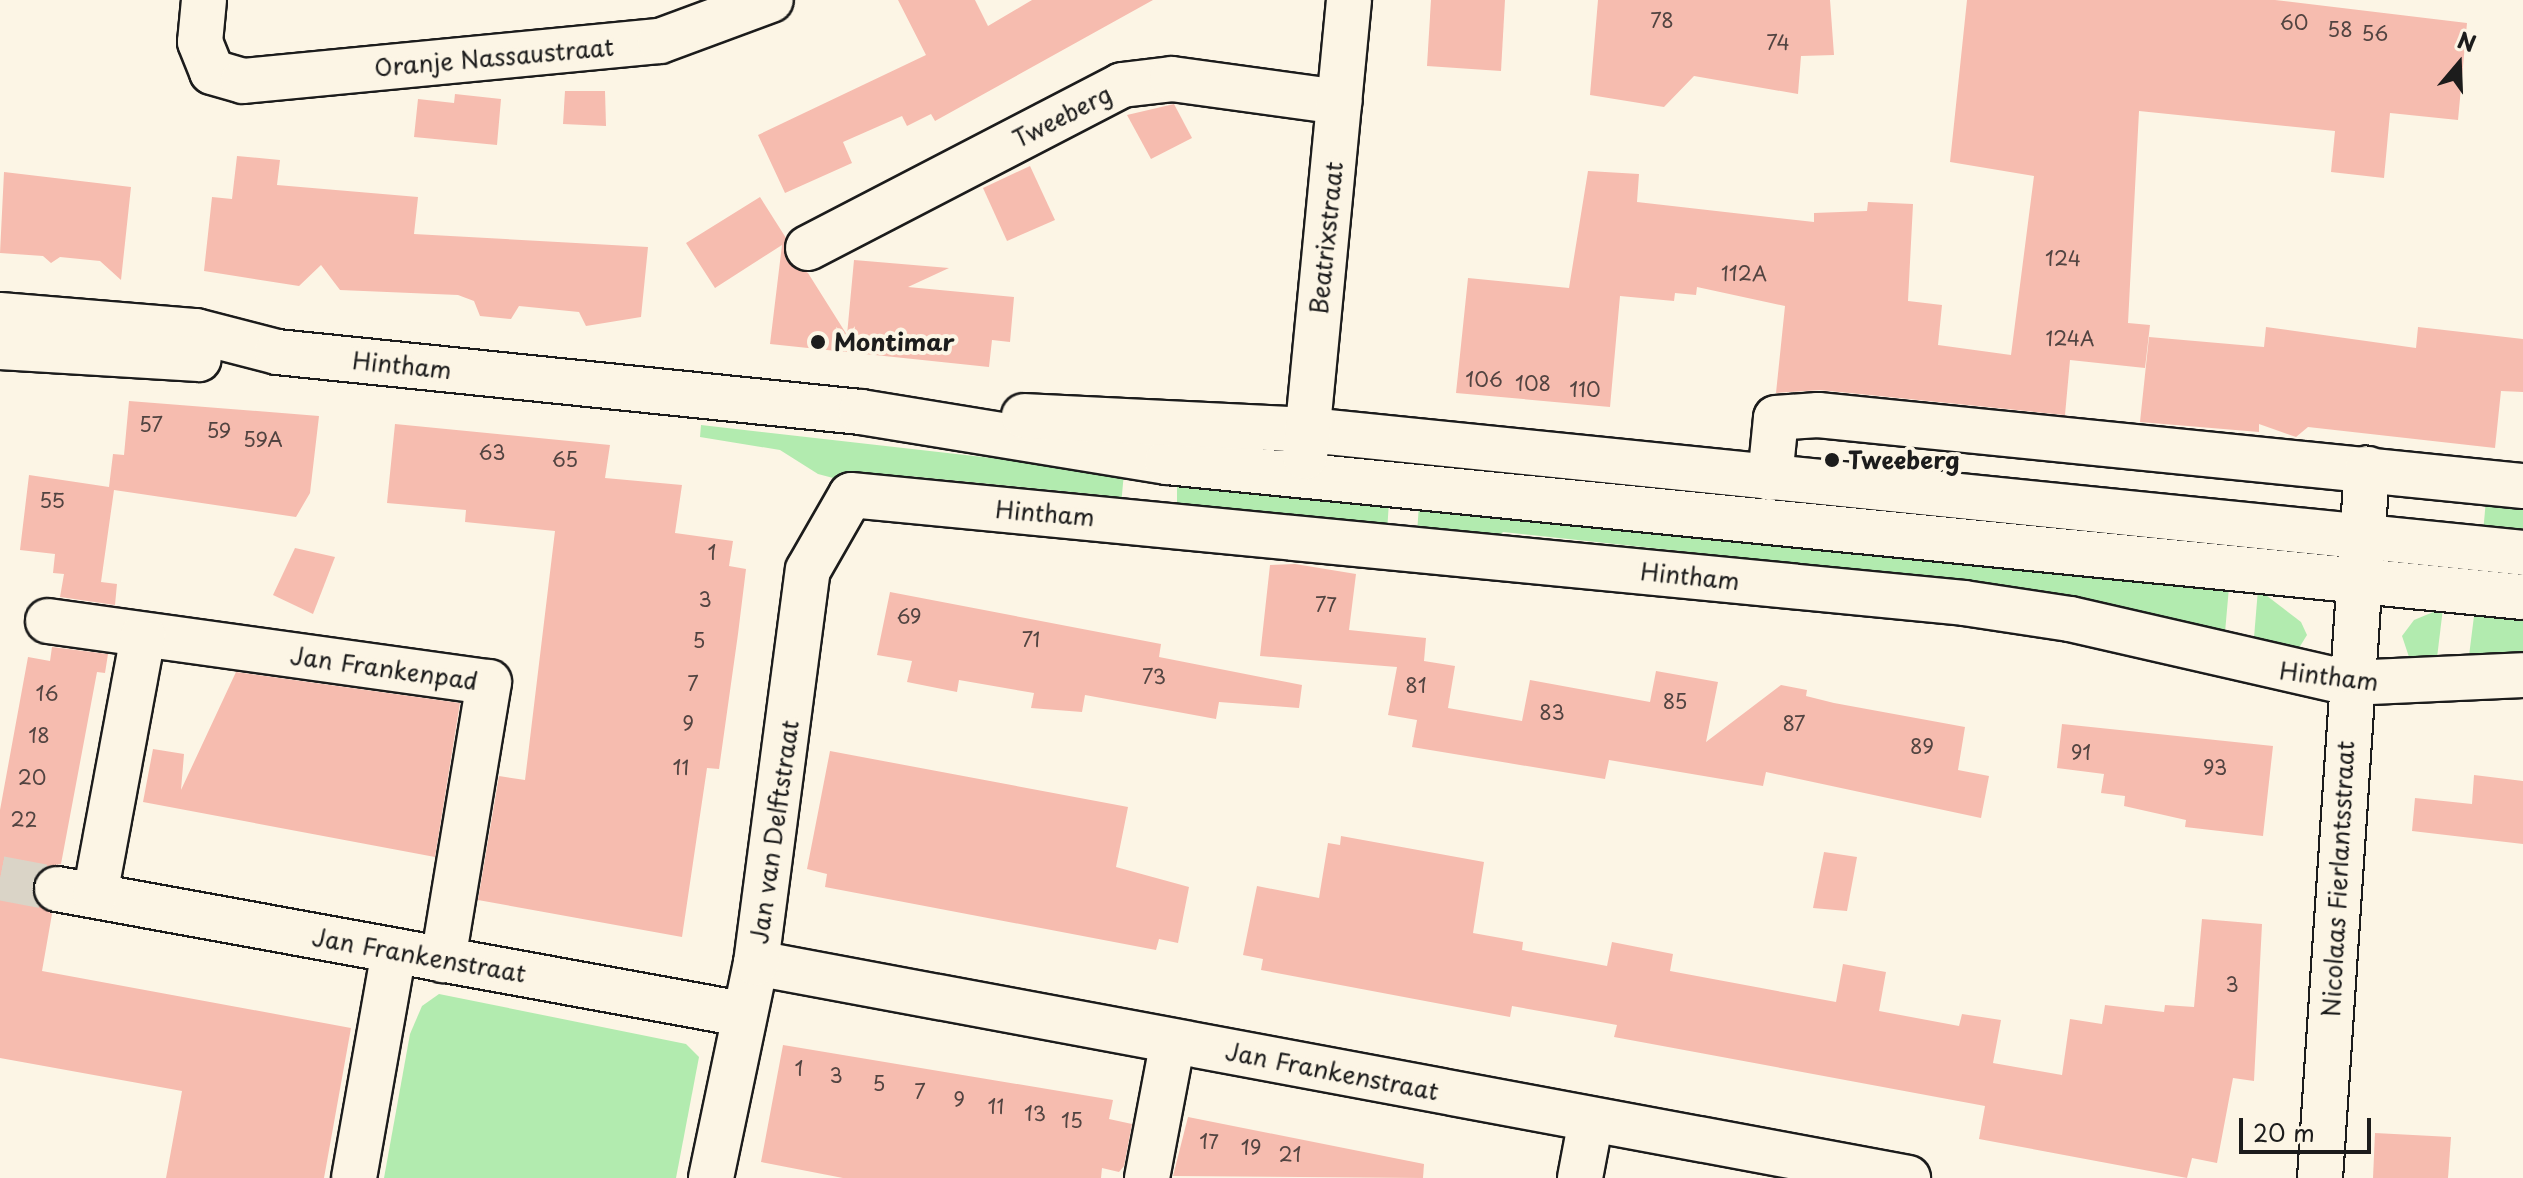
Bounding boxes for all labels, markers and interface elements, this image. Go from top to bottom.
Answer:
house number: 78 [1650,8,1674,32]
house number: 60 [2280,10,2308,34]
house number: 58 [2327,17,2353,41]
house number: 56 [2362,21,2388,45]
text: N [2453,22,2481,59]
north arrow [2419,24,2499,104]
house number: 74 [1766,30,1790,54]
street label: Oranje Nassaustraat [373,32,615,82]
street label: Tweeberg [1008,79,1116,153]
street label: Beatrixstraat [1304,160,1348,316]
house number: 124 [2045,246,2081,270]
house number: 112A [1721,261,1767,285]
house number: 124A [2045,326,2095,350]
place label: Montimar [834,328,955,356]
marker: Montimar [809,333,827,351]
street label: Hintham [351,345,453,385]
house number: 106 [1465,367,1503,391]
house number: 108 [1515,371,1551,395]
house number: 110 [1569,377,1601,401]
house number: 57 [139,412,163,436]
house number: 59 [207,418,231,442]
house number: 59A [243,427,283,451]
house number: 63 [479,440,505,464]
place label: Tweeberg [1848,446,1960,474]
house number: 65 [552,447,578,471]
marker: Tweeberg [1823,451,1841,469]
house number: 55 [39,488,65,512]
street label: Hintham [994,494,1096,532]
house number: 1 [708,540,716,564]
street label: Hintham [1639,556,1741,596]
house number: 3 [698,587,712,611]
house number: 77 [1315,592,1337,616]
house number: 69 [896,604,922,628]
house number: 71 [1022,627,1040,651]
house number: 5 [693,628,705,652]
street label: Jan Frankenpad [288,641,480,695]
street label: Hintham [2278,656,2380,696]
house number: 73 [1142,664,1166,688]
house number: 7 [687,671,699,695]
house number: 81 [1405,673,1427,697]
house number: 16 [36,681,58,705]
house number: 85 [1663,689,1687,713]
house number: 83 [1539,700,1565,724]
house number: 9 [682,711,694,735]
house number: 87 [1783,711,1805,735]
street label: Jan van Delftstraat [744,718,804,946]
house number: 18 [28,723,50,747]
house number: 89 [1910,734,1934,758]
house number: 91 [2071,740,2091,764]
street label: Nicolaas Fierlantsstraat [2316,740,2360,1018]
house number: 11 [673,755,689,779]
house number: 93 [2203,755,2227,779]
house number: 20 [18,765,46,789]
house number: 22 [11,807,37,831]
street label: Jan Frankenstraat [310,922,528,988]
house number: 3 [2225,972,2239,996]
street label: Jan Frankenstraat [1224,1036,1440,1106]
house number: 1 [795,1056,803,1080]
house number: 3 [829,1063,843,1087]
house number: 5 [873,1071,885,1095]
house number: 7 [914,1079,926,1103]
house number: 9 [953,1087,965,1111]
house number: 11 [988,1094,1004,1118]
house number: 13 [1024,1101,1046,1125]
scale bar [2243,1102,2375,1152]
house number: 15 [1061,1108,1083,1132]
text: 20 m [2253,1114,2315,1150]
house number: 17 [1199,1129,1219,1153]
house number: 19 [1241,1135,1261,1159]
house number: 21 [1278,1142,1302,1166]

